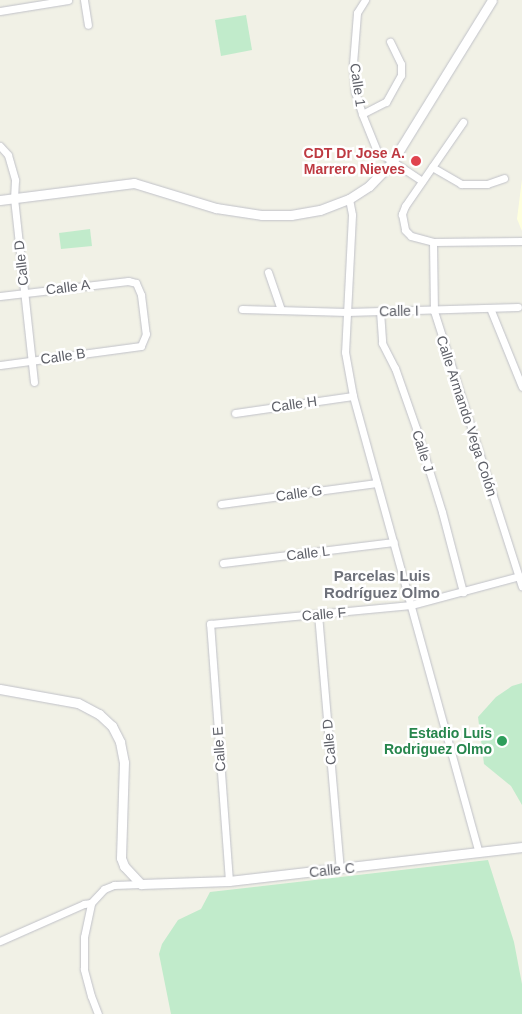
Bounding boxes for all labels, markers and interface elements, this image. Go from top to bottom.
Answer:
street label: Calle 1 [347,62,369,108]
place label: CDT Dr Jose A. Marrero Nieves [303,145,405,178]
marker: CDT Dr Jose A. Marrero Nieves [409,154,423,168]
street label: Calle D [10,239,32,287]
street label: Calle A [45,276,91,298]
street label: Calle I [379,302,419,320]
street label: Calle Armando Vega Colón [433,333,501,499]
street label: Calle B [39,345,87,367]
street label: Calle H [270,392,318,416]
street label: Calle J [409,428,437,474]
street label: Calle G [275,481,323,505]
street label: Calle L [285,542,331,564]
district label: Parcelas Luis Rodríguez Olmo [324,566,440,601]
street label: Calle F [301,604,347,624]
street label: Calle D [319,718,339,766]
place label: Estadio Luis Rodriguez Olmo [384,725,492,758]
street label: Calle E [209,726,229,772]
marker: Estadio Luis Rodriguez Olmo [496,735,508,747]
street label: Calle C [308,859,356,881]

